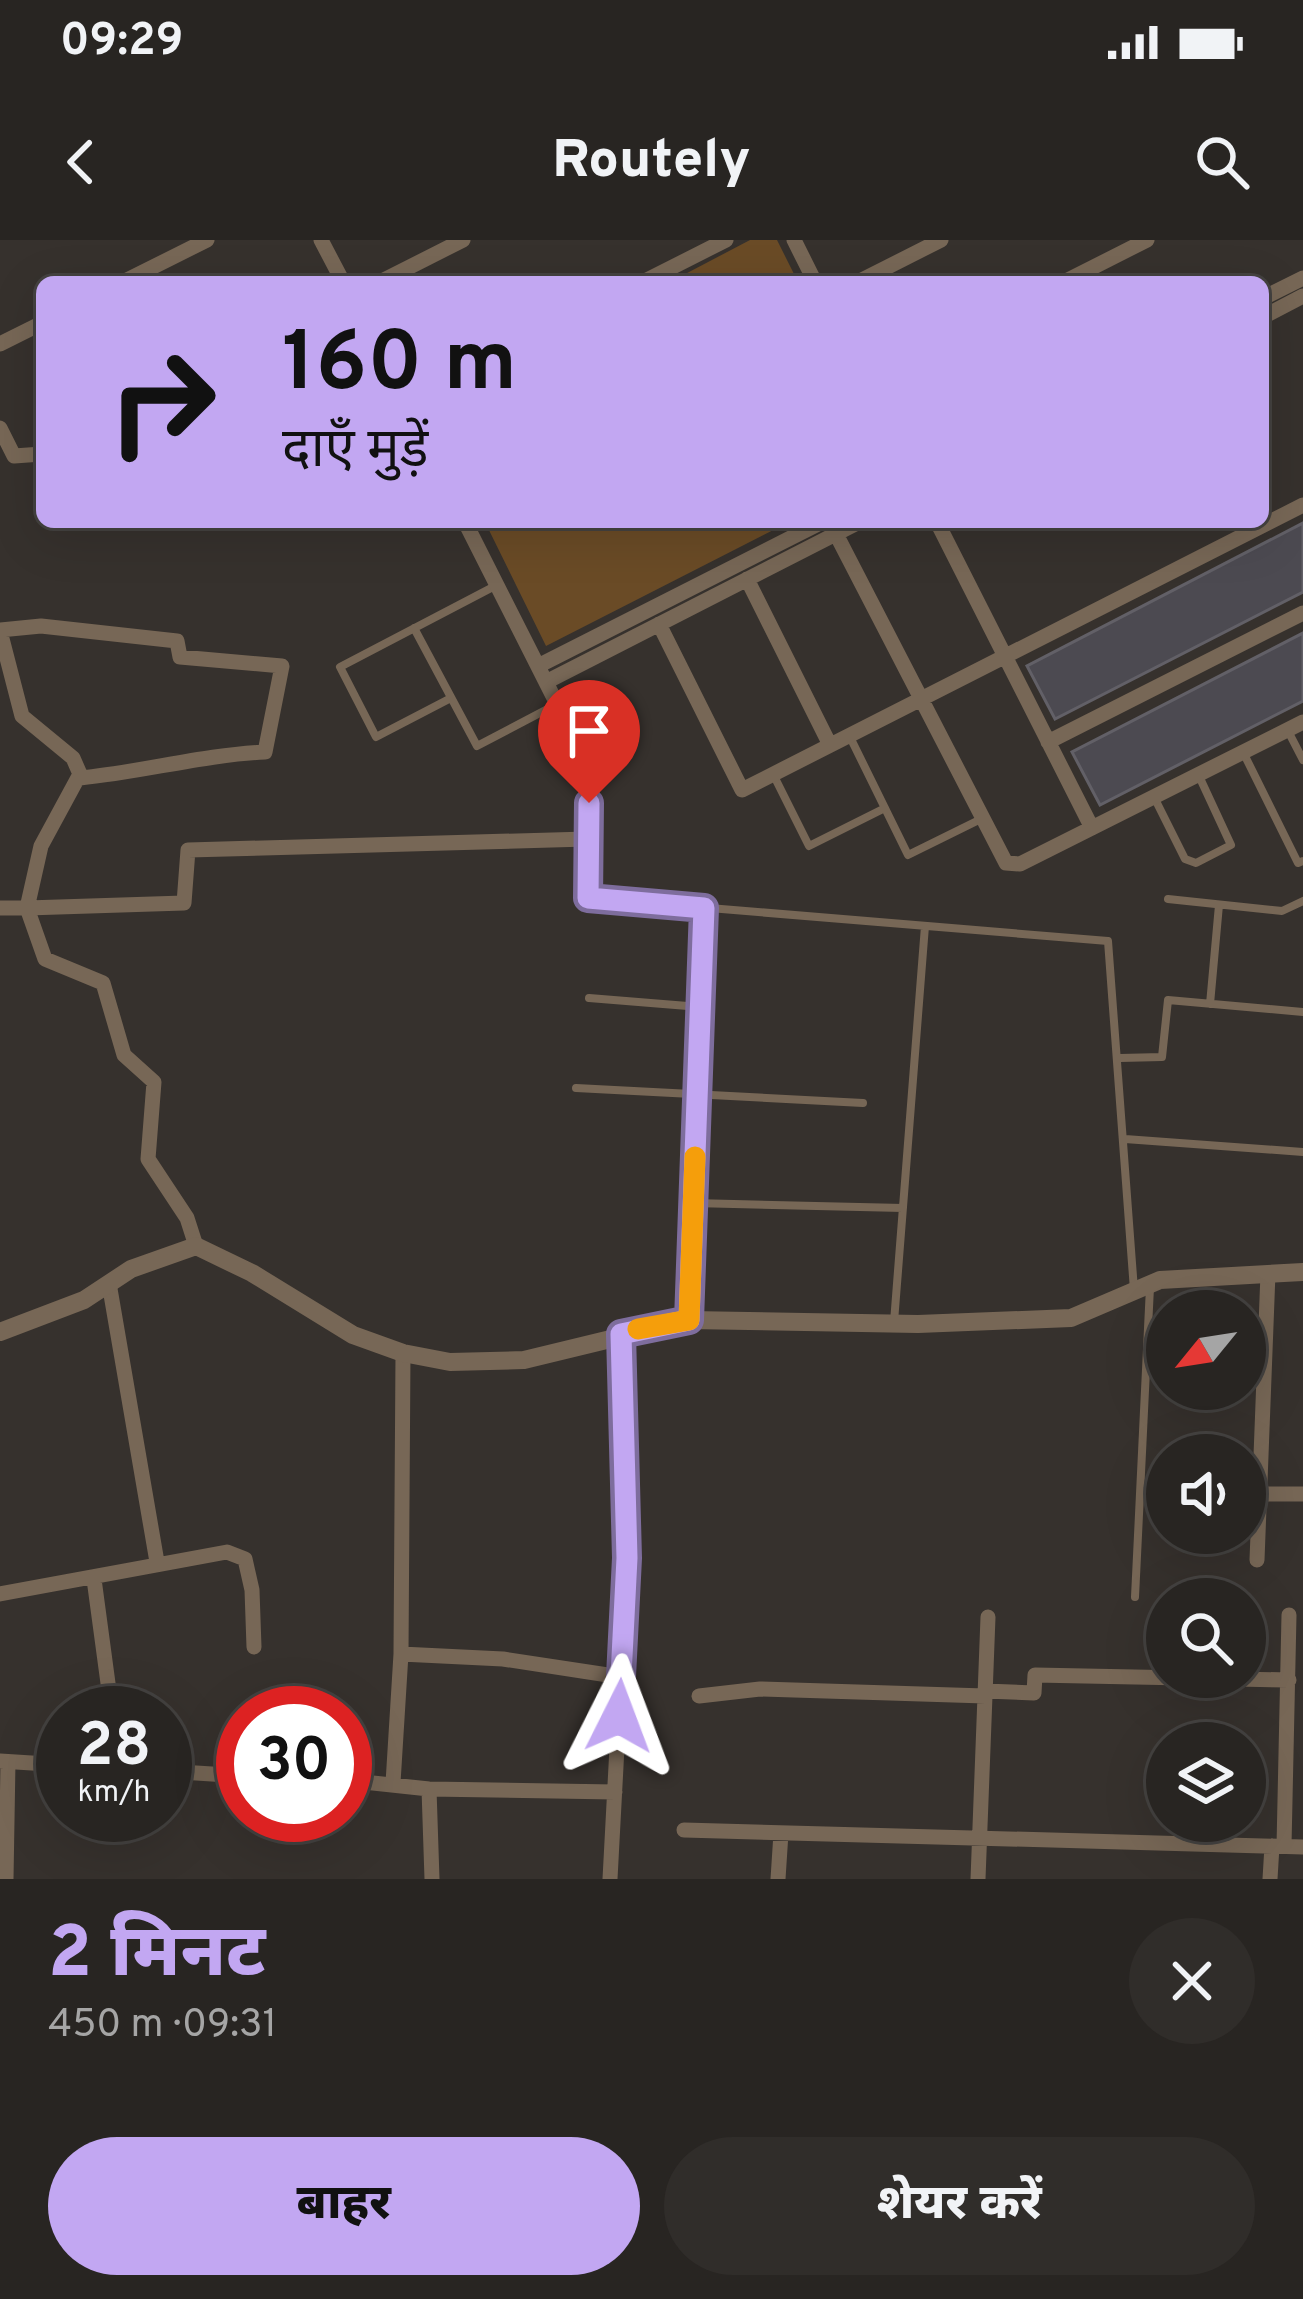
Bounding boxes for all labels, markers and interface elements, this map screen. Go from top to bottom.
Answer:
text: 09:29 [60,14,183,71]
text: Routely [552,128,751,197]
icon: back [48,129,114,195]
icon: search [1189,129,1255,195]
text: 160 m [282,314,517,420]
icon: right [84,324,240,480]
text: दाएँ मुड़ें [282,418,428,487]
pin [538,680,640,803]
icon: arrive [556,698,622,764]
north arrow [1146,1290,1266,1410]
map controls [1146,1290,1266,1842]
button: sound [1146,1434,1266,1554]
button: search [1146,1578,1266,1698]
position arrow [556,1653,682,1779]
speed limit sign: 30 [216,1686,372,1842]
text: 28 [77,1711,151,1787]
button: layers [1146,1722,1266,1842]
text: km/h [78,1775,150,1812]
text: 2 मिनट [48,1911,265,2003]
button: close [1129,1918,1255,2044]
text: 450 m · 09:31 [48,2002,277,2051]
button: बाहर [48,2137,640,2275]
button: शेयर करें [664,2137,1255,2275]

